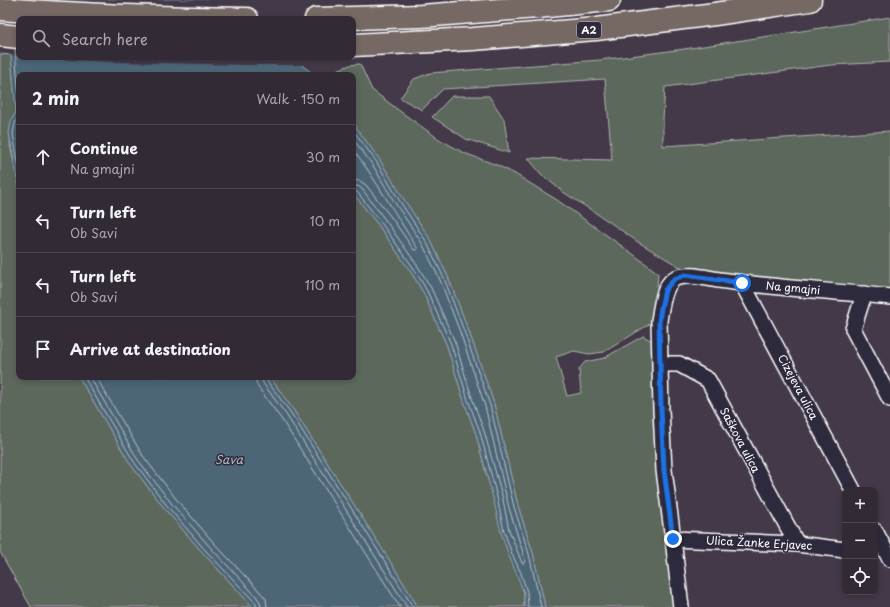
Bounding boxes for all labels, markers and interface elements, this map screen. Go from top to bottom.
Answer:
search box [16,16,356,60]
road number: A2 [577,22,601,38]
icon: search [30,27,52,49]
text: Search here [62,27,148,50]
text: 2 min [32,85,79,111]
text: Walk · 150 m [256,89,340,108]
text: Continue [70,136,138,159]
icon: ahead [32,146,54,168]
text: 30 m [306,147,340,166]
text: Na gmajni [70,159,135,178]
text: Turn left [70,200,136,223]
icon: left [32,210,54,232]
text: 10 m [310,211,340,230]
text: Ob Savi [70,223,117,242]
text: Turn left [70,264,136,287]
icon: left [32,274,54,296]
route start [733,274,751,292]
text: 110 m [305,275,340,294]
street label: Na gmajni [765,277,821,298]
text: Ob Savi [70,287,117,306]
text: Arrive at destination [70,337,231,360]
icon: arrive [32,338,54,360]
street label: Cizejeva ulica [774,351,823,423]
street label: Saškova ulica [716,404,765,476]
water label: Sava [215,450,243,468]
map controls [842,487,878,595]
button: + [842,487,878,523]
button: − [842,523,878,559]
route end [664,530,682,548]
street label: Ulica Žanke Erjavec [705,531,813,554]
button: locate [842,559,878,595]

